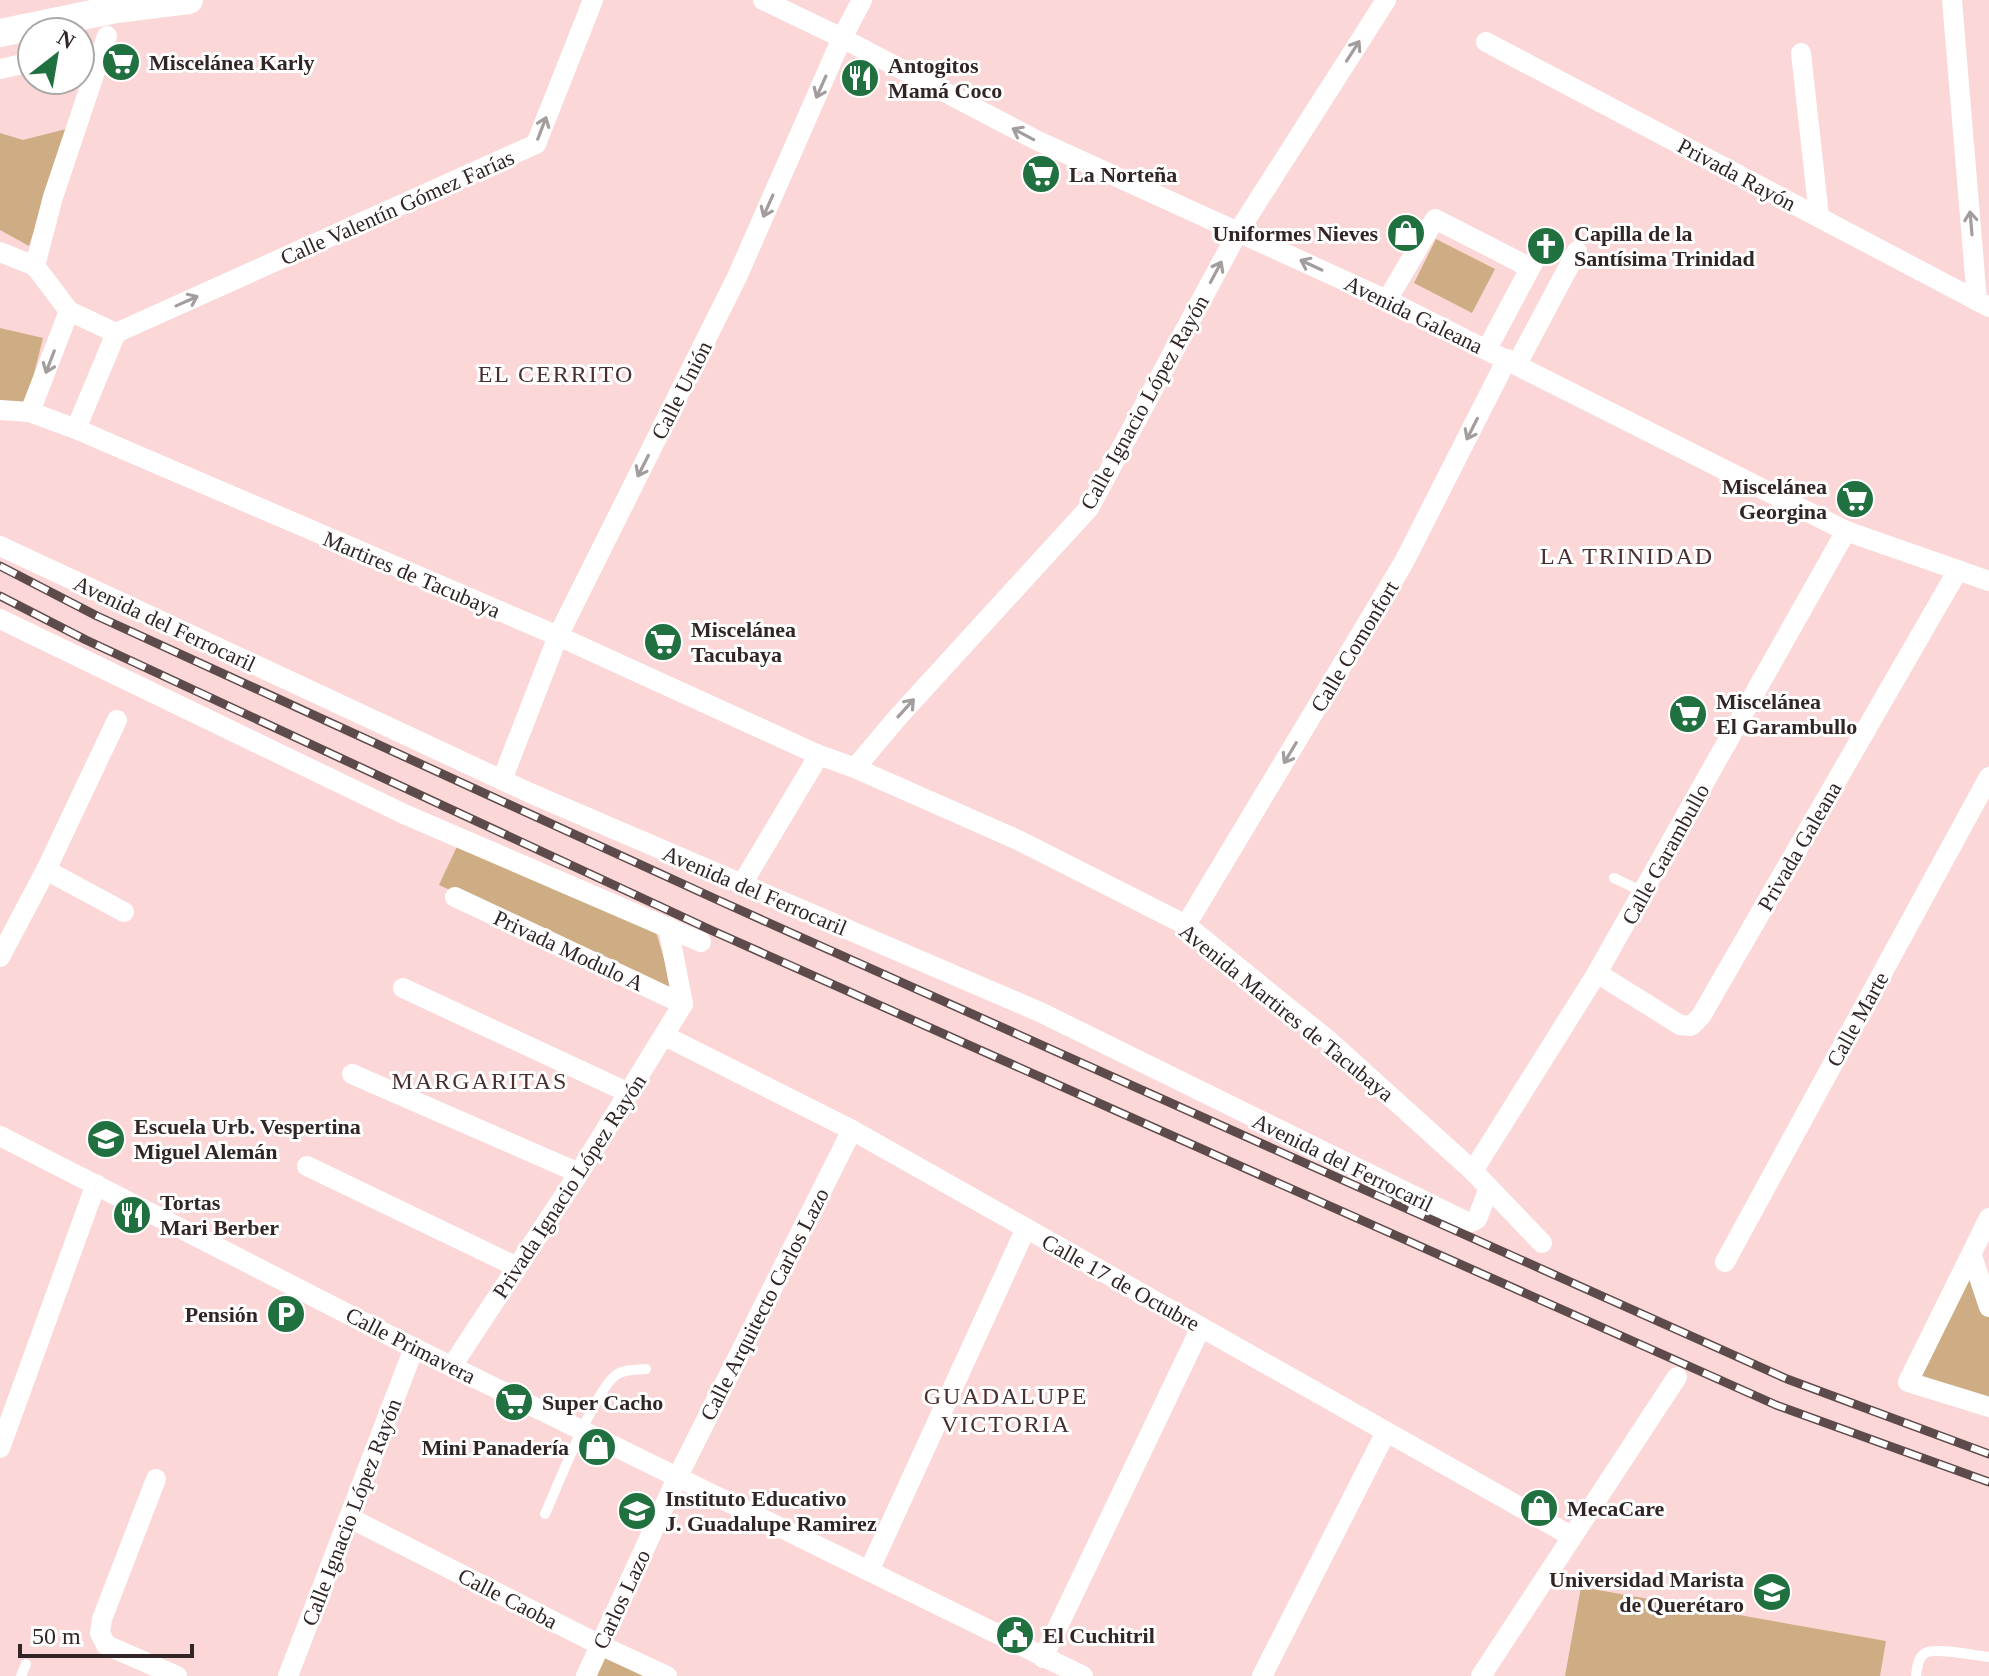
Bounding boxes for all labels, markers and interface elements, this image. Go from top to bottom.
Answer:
north arrow [16,16,96,96]
text: N [53,24,79,54]
one-way arrow [1346,40,1362,63]
supermarket icon: Miscelánea Karly [100,41,142,83]
place label: Miscelánea Karly [149,50,315,75]
place label: Antogitos Mamá Coco [888,53,1002,103]
restaurant icon: Antogitos Mamá Coco [839,57,881,99]
one-way arrow [813,74,828,98]
one-way arrow [536,116,551,141]
one-way arrow [1012,125,1035,141]
street label: Privada Rayón [1673,133,1800,216]
street label: Calle Valentín Gómez Farías [276,145,518,270]
supermarket icon: La Norteña [1020,153,1062,195]
place label: La Norteña [1069,162,1177,187]
one-way arrow [760,194,775,218]
one-way arrow [1963,210,1978,237]
shop icon: Uniformes Nieves [1385,212,1427,254]
place label: Uniformes Nieves [1212,221,1378,246]
place label: Capilla de la Santísima Trinidad [1574,221,1755,271]
church icon: Capilla de la Santísima Trinidad [1525,225,1567,267]
one-way arrow [1299,257,1323,272]
one-way arrow [1209,260,1225,284]
street label: Avenida Galeana [1341,270,1487,359]
street label: Calle Ignacio López Rayón [1075,291,1214,514]
one-way arrow [174,292,199,307]
street label: Calle Unión [646,337,717,444]
one-way arrow [42,349,56,374]
district label: EL CERRITO [478,361,634,387]
one-way arrow [1463,416,1479,440]
one-way arrow [635,453,650,477]
place label: Miscelánea Georgina [1722,474,1827,524]
supermarket icon: Miscelánea Georgina [1834,478,1876,520]
street label: Martires de Tacubaya [320,526,504,623]
district label: LA TRINIDAD [1540,543,1714,569]
street label: Avenida del Ferrocaril [70,570,260,677]
street label: Calle Comonfort [1305,576,1403,716]
place label: Miscelánea Tacubaya [691,617,796,667]
supermarket icon: Miscelánea Tacubaya [642,621,684,663]
place label: Miscelánea El Garambullo [1716,689,1857,739]
supermarket icon: Miscelánea El Garambullo [1667,693,1709,735]
one-way arrow [896,699,914,719]
one-way arrow [1281,741,1297,764]
street label: Privada Galeana [1752,777,1847,915]
street label: Calle Garambullo [1616,780,1714,929]
street label: Avenida del Ferrocaril [659,840,851,941]
street label: Privada Modulo A [490,905,648,996]
street label: Avenida Martires de Tacubaya [1175,918,1399,1107]
street label: Calle Marte [1821,967,1894,1071]
district label: MARGARITAS [392,1068,568,1094]
street label: Privada Ignacio López Rayón [488,1070,651,1303]
street label: Avenida del Ferrocaril [1249,1108,1437,1217]
place label: Escuela Urb. Vespertina Miguel Alemán [134,1114,361,1164]
school or university icon: Escuela Urb. Vespertina Miguel Alemán [85,1118,127,1160]
street label: Calle Arquitecto Carlos Lazo [695,1184,834,1424]
place label: Tortas Mari Berber [160,1190,279,1240]
restaurant icon: Tortas Mari Berber [111,1194,153,1236]
street label: Calle 17 de Octubre [1037,1229,1204,1336]
parking icon: Pensión [265,1293,307,1335]
place label: Pensión [185,1302,258,1327]
street label: Calle Primavera [342,1302,480,1389]
supermarket icon: Super Cacho [493,1381,535,1423]
district label: GUADALUPE VICTORIA [924,1383,1088,1437]
place label: Super Cacho [542,1390,663,1415]
street label: Calle Ignacio López Rayón [297,1395,406,1629]
shop icon: Mini Panadería [576,1426,618,1468]
place label: Mini Panadería [422,1435,569,1460]
place label: Instituto Educativo J. Guadalupe Ramirez [665,1486,877,1536]
shop icon: MecaCare [1518,1487,1560,1529]
school or university icon: Instituto Educativo J. Guadalupe Ramirez [616,1490,658,1532]
place label: MecaCare [1567,1496,1665,1521]
street label: Carlos Lazo [588,1545,655,1653]
street label: Calle Caoba [454,1563,562,1634]
place label: Universidad Marista de Querétaro [1549,1567,1744,1617]
school or university icon: Universidad Marista de Querétaro [1751,1571,1793,1613]
scale bar [20,1608,192,1658]
public building icon: El Cuchitril [994,1614,1036,1656]
text: 50 m [32,1623,81,1649]
place label: El Cuchitril [1043,1623,1155,1648]

